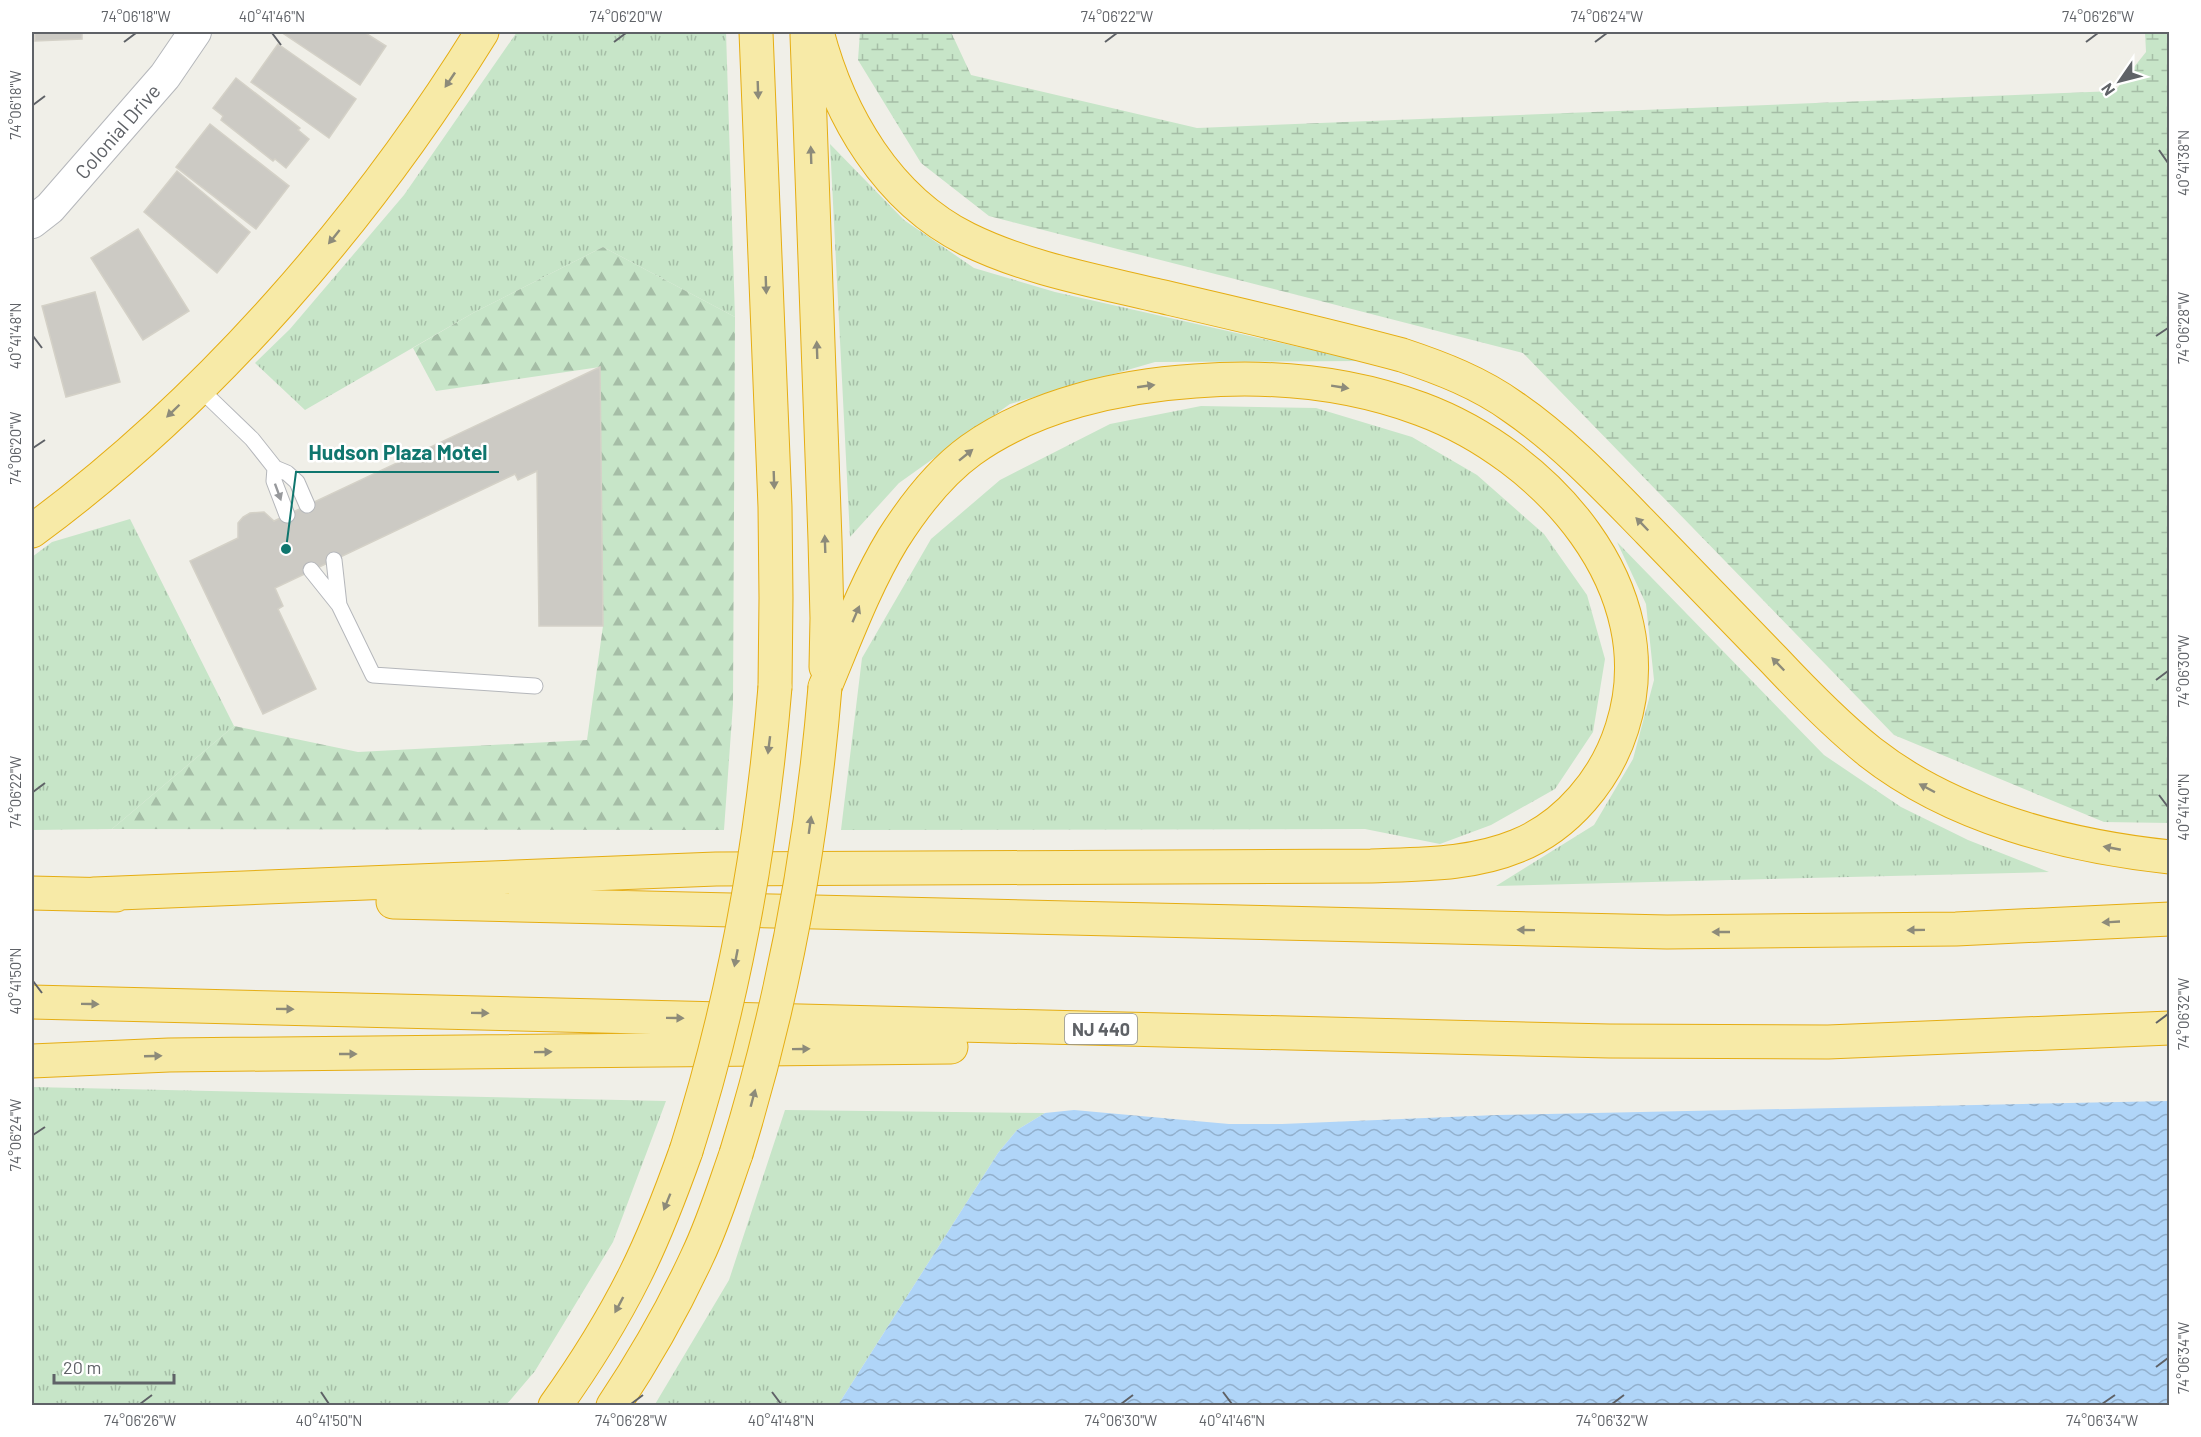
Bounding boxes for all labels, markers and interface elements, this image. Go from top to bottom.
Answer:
text: 74°06'18"W [101,7,171,25]
text: 40°41'46"N [239,7,305,25]
text: 74°06'20"W [590,7,662,25]
text: 74°06'22"W [1081,7,1153,25]
text: 74°06'24"W [1571,7,1643,25]
text: 74°06'26"W [2062,7,2134,25]
north arrow [2090,51,2150,111]
text: 74°06'18"W [6,70,24,140]
one-way arrow [444,72,456,88]
street label: Colonial Drive [69,79,165,183]
one-way arrow [754,80,763,99]
text: N [2096,80,2118,100]
text: 40°41'38"N [2174,130,2192,196]
one-way arrow [806,145,815,164]
one-way arrow [327,229,340,245]
one-way arrow [761,275,771,294]
text: 74°06'28"W [2174,292,2192,364]
text: 40°41'48"N [6,303,24,369]
one-way arrow [813,340,822,359]
one-way arrow [1137,382,1156,391]
one-way arrow [1331,382,1350,391]
one-way arrow [166,404,181,417]
text: 74°06'20"W [6,412,24,484]
callout: Hudson Plaza Motel [296,433,499,472]
text: Hudson Plaza Motel [309,439,487,464]
one-way arrow [958,449,974,462]
one-way arrow [769,470,778,489]
one-way arrow [273,483,283,501]
one-way arrow [1636,517,1650,531]
one-way arrow [821,535,830,554]
one-way arrow [851,604,861,622]
text: 74°06'30"W [2174,635,2192,707]
one-way arrow [1771,658,1785,672]
one-way arrow [765,736,774,755]
text: 74°06'22"W [6,756,24,828]
text: 40°41'40"N [2174,773,2192,841]
one-way arrow [1919,783,1936,793]
one-way arrow [805,815,814,834]
one-way arrow [2102,843,2121,852]
one-way arrow [2102,917,2121,926]
one-way arrow [1517,925,1536,934]
one-way arrow [1907,925,1926,934]
one-way arrow [1712,927,1731,937]
text: 40°41'50"N [6,948,24,1014]
one-way arrow [731,949,740,968]
text: 74°06'32"W [2174,978,2192,1050]
one-way arrow [80,999,99,1008]
one-way arrow [275,1004,294,1013]
one-way arrow [470,1009,489,1018]
one-way arrow [665,1014,684,1023]
road number: NJ 440 [1065,1014,1137,1044]
one-way arrow [791,1044,810,1053]
one-way arrow [533,1047,552,1056]
one-way arrow [338,1049,357,1059]
one-way arrow [143,1051,162,1060]
one-way arrow [749,1089,758,1107]
text: 74°06'24"W [6,1099,24,1171]
one-way arrow [662,1193,671,1211]
one-way arrow [614,1297,624,1314]
text: 74°06'34"W [2174,1322,2192,1394]
scale bar [54,1347,174,1385]
text: 20 m [63,1356,101,1378]
text: 74°06'26"W [104,1411,176,1429]
text: 40°41'50"N [296,1411,362,1429]
text: 74°06'28"W [595,1411,667,1429]
text: 40°41'48"N [748,1411,814,1429]
text: 74°06'30"W [1085,1411,1157,1429]
text: 40°41'46"N [1199,1411,1265,1429]
text: 74°06'32"W [1576,1411,1648,1429]
text: 74°06'34"W [2066,1411,2138,1429]

